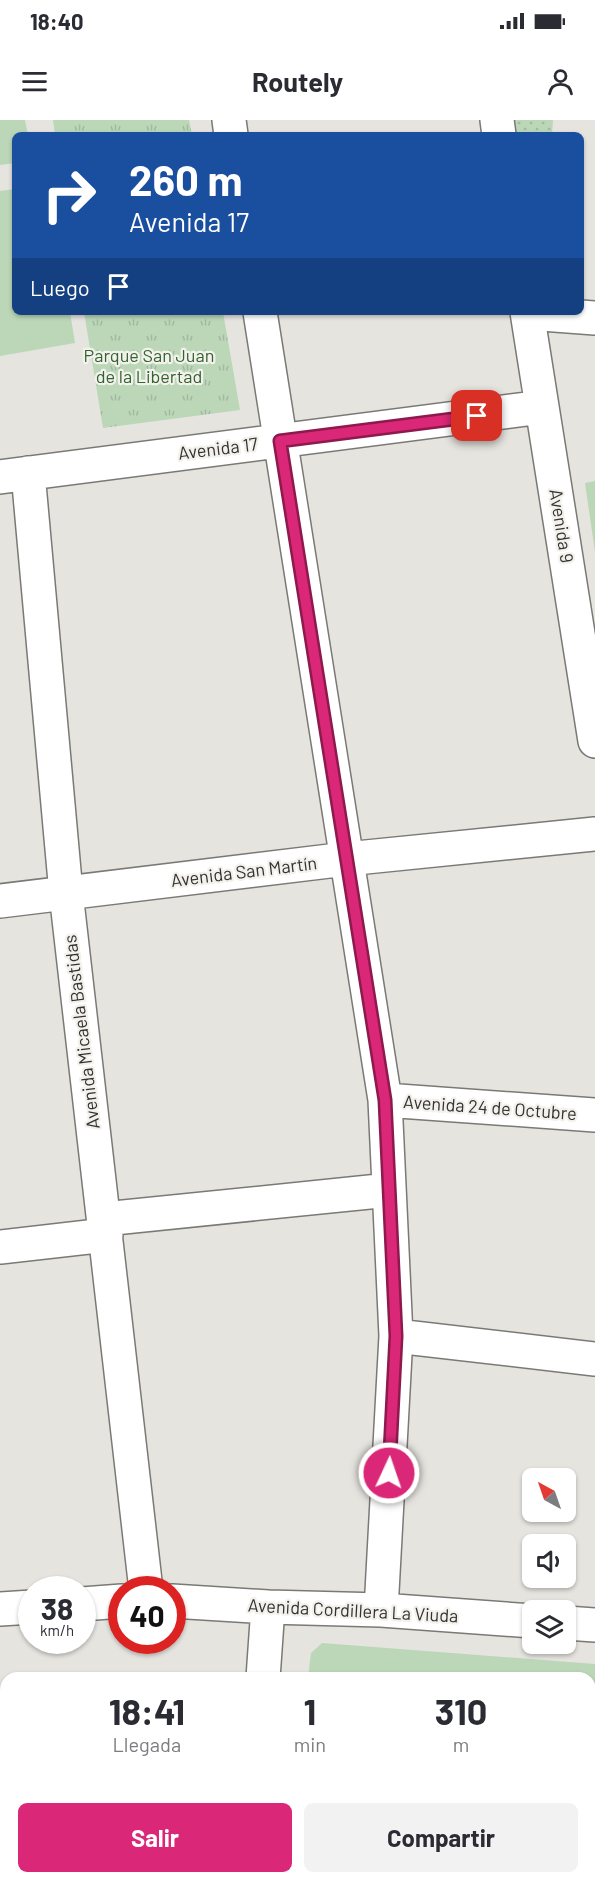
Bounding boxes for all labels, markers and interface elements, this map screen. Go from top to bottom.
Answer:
text: 18:40 [30,8,84,34]
icon: menu [18,65,51,98]
text: Routely [252,65,343,97]
icon: person [544,65,577,98]
text: 260 m [129,154,242,204]
icon: right [30,156,108,234]
text: Avenida 17 [129,205,249,237]
icon: arrive [102,270,135,303]
text: Luego [30,274,90,300]
park label: Parque San Juan de la Libertad [84,344,214,387]
pin [451,390,502,441]
icon: arrive [460,399,493,432]
street label: Avenida 17 [177,432,259,464]
street label: Avenida 9 [545,487,579,564]
street label: Avenida San Martín [170,851,318,891]
street label: Avenida Micaela Bastidas [58,934,104,1131]
street label: Avenida 24 de Octubre [403,1090,578,1124]
position arrow [357,1441,421,1505]
north arrow [522,1468,576,1522]
map controls [522,1468,576,1654]
button: sound [522,1534,576,1588]
speed limit sign: 40 [108,1576,186,1654]
text: 38 [41,1590,73,1626]
street label: Avenida Cordillera La Viuda [247,1593,459,1627]
button: layers [522,1600,576,1654]
text: km/h [40,1621,74,1639]
text: 18:41 [109,1689,185,1732]
text: 1 [304,1689,316,1732]
text: 310 [435,1689,487,1732]
text: Llegada [113,1732,181,1756]
text: min [294,1732,326,1756]
text: m [453,1732,469,1756]
button: Salir [18,1803,292,1872]
button: Compartir [304,1803,578,1872]

